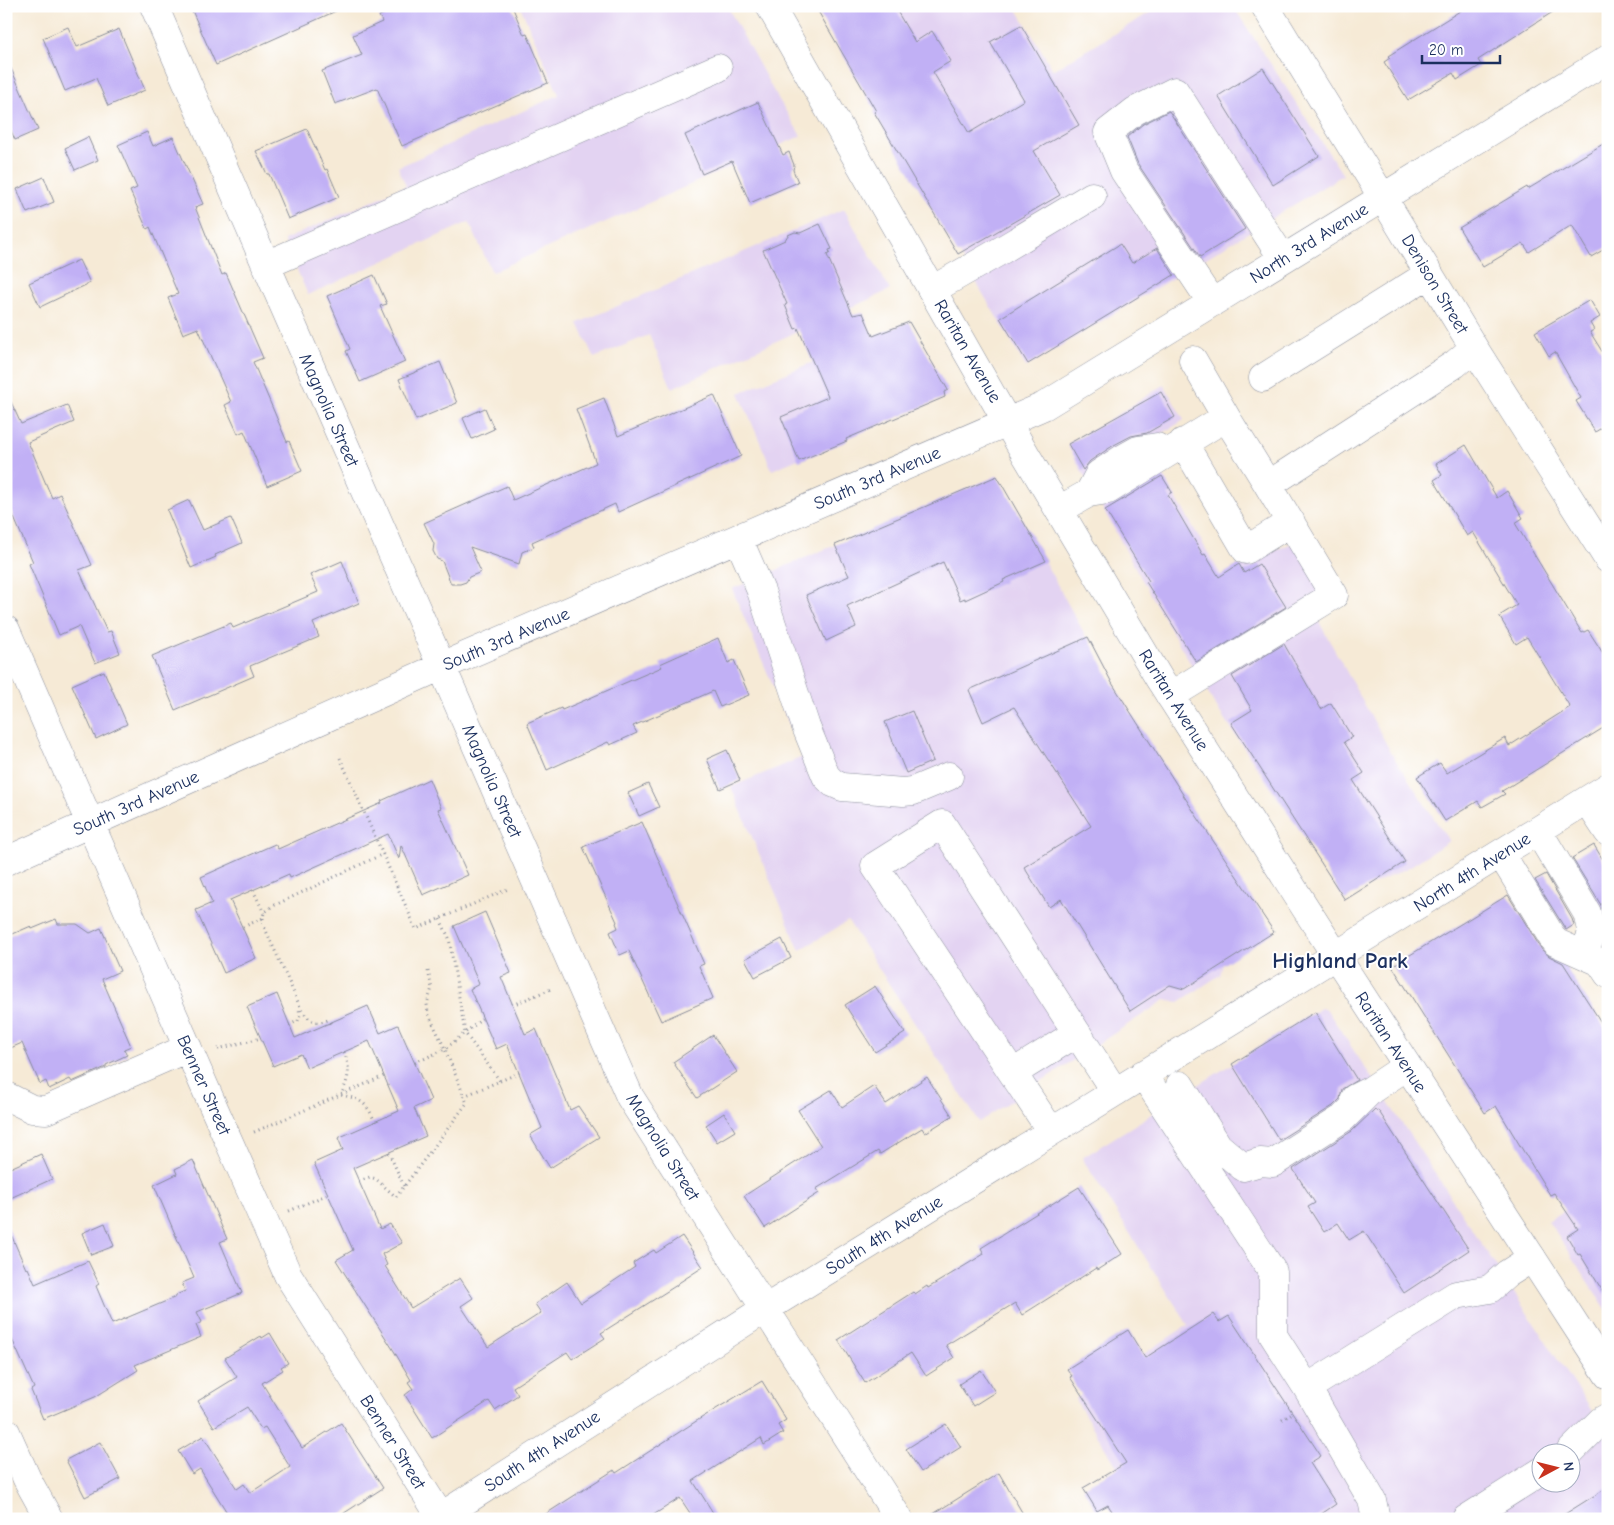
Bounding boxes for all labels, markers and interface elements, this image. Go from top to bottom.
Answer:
scale bar [1422,32,1499,64]
text: 20 m [1429,41,1463,59]
street label: North 3rd Avenue [1246,199,1372,288]
street label: Denison Street [1397,231,1473,339]
street label: Raritan Avenue [930,296,1006,407]
street label: Magnolia Street [294,350,363,471]
street label: South 3rd Avenue [811,442,944,515]
street label: South 3rd Avenue [440,603,573,676]
street label: Raritan Avenue [1134,646,1213,755]
street label: Magnolia Street [457,721,526,842]
street label: South 3rd Avenue [70,766,202,841]
street label: North 4th Avenue [1410,828,1535,917]
district label: Highland Park [1272,948,1408,974]
street label: Raritan Avenue [1350,988,1431,1097]
street label: Benner Street [172,1032,235,1139]
street label: Magnolia Street [621,1090,704,1205]
street label: South 4th Avenue [822,1191,947,1280]
street label: Benner Street [355,1391,430,1494]
street label: South 4th Avenue [480,1406,604,1497]
north arrow [1532,1442,1582,1492]
text: N [1559,1461,1577,1472]

